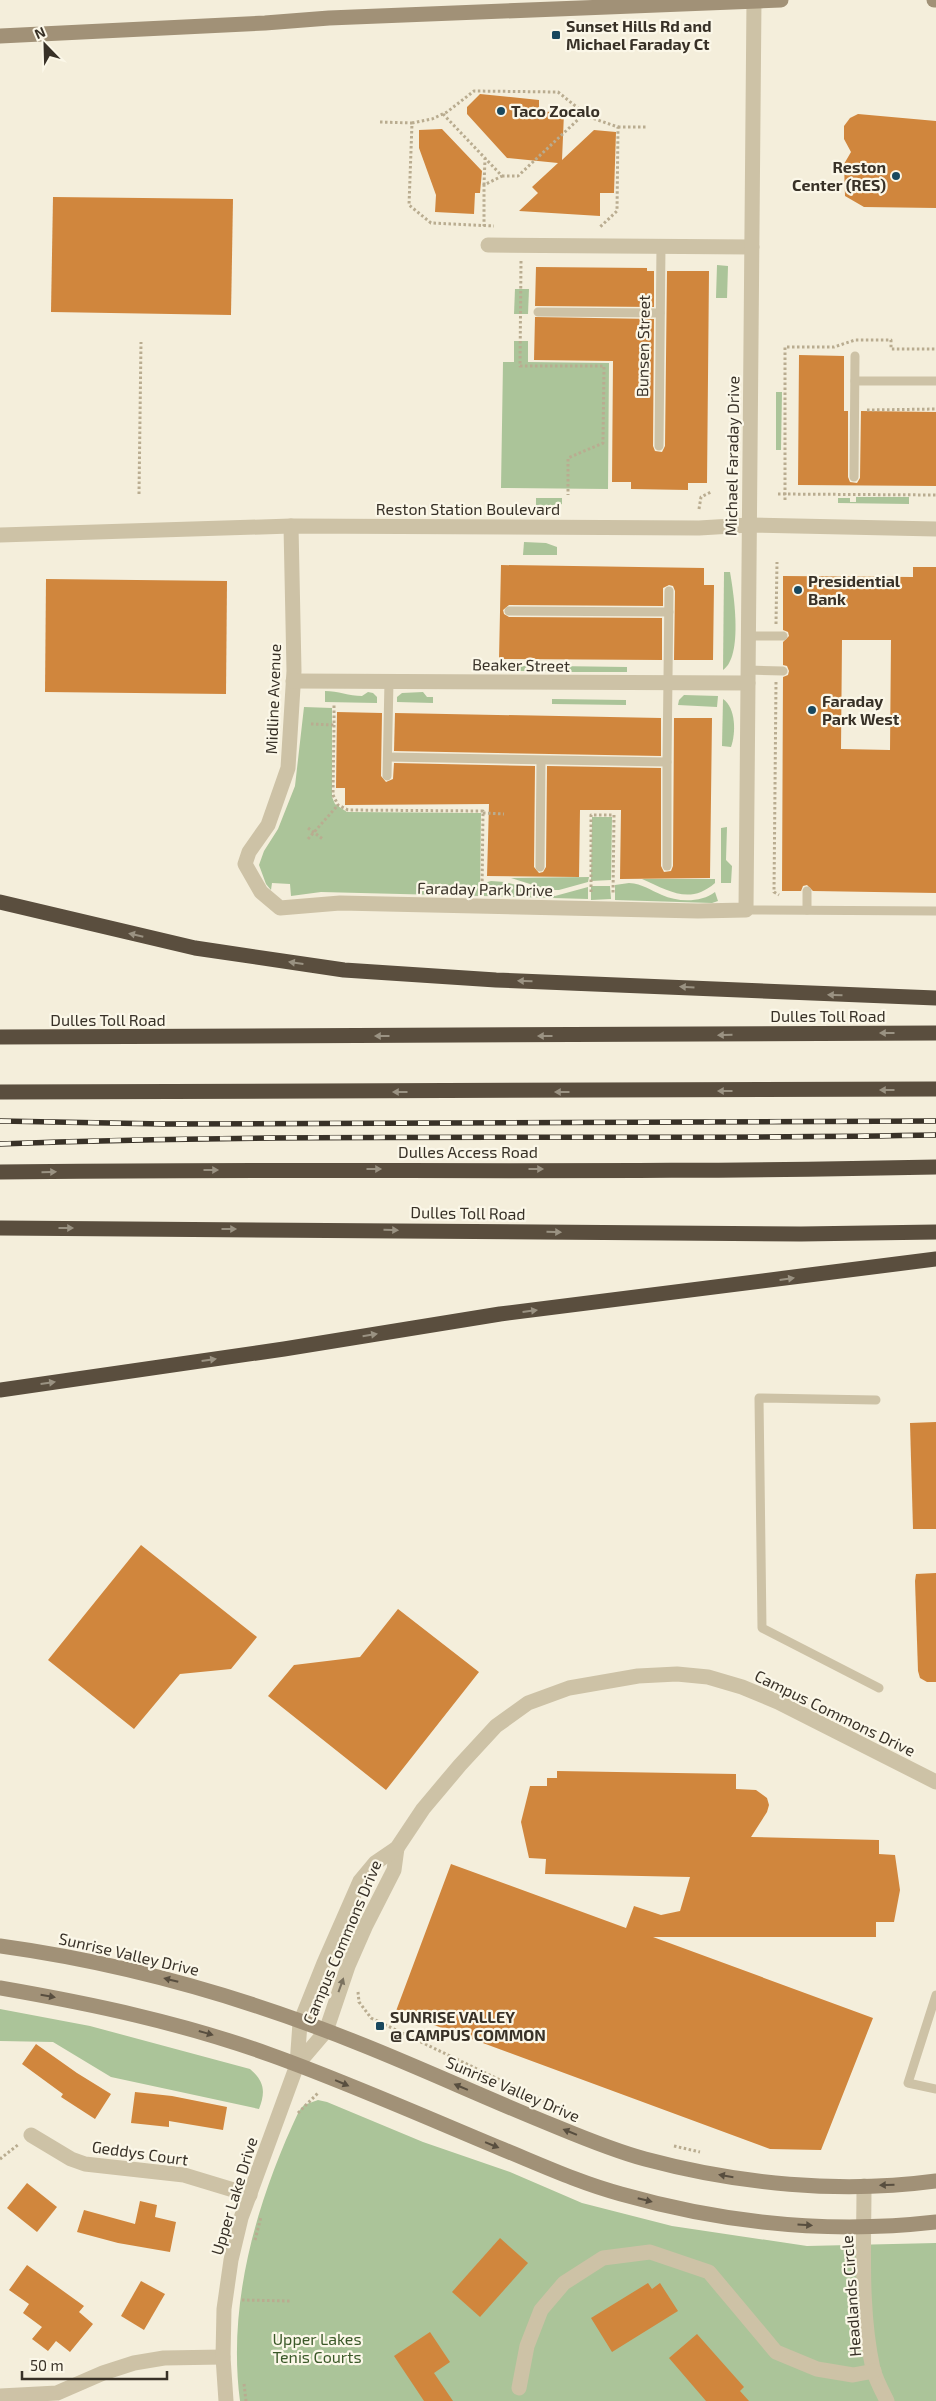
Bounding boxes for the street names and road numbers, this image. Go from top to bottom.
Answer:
street label: Bunsen Street [632,295,653,397]
street label: Michael Faraday Drive [721,376,742,536]
street label: Reston Station Boulevard [376,499,560,518]
street label: Midline Avenue [261,643,284,755]
street label: Beaker Street [472,654,570,675]
street label: Faraday Park Drive [417,878,553,899]
street label: Dulles Toll Road [770,1006,886,1025]
street label: Dulles Toll Road [50,1010,166,1029]
street label: Dulles Access Road [398,1142,538,1161]
street label: Dulles Toll Road [410,1202,526,1223]
street label: Campus Commons Drive [752,1665,919,1760]
street label: Campus Commons Drive [298,1857,385,2027]
street label: Sunrise Valley Drive [57,1928,201,1979]
street label: Sunrise Valley Drive [443,2052,583,2125]
street label: Upper Lake Drive [207,2134,261,2257]
street label: Geddys Court [91,2136,189,2169]
street label: Headlands Circle [837,2235,864,2357]

